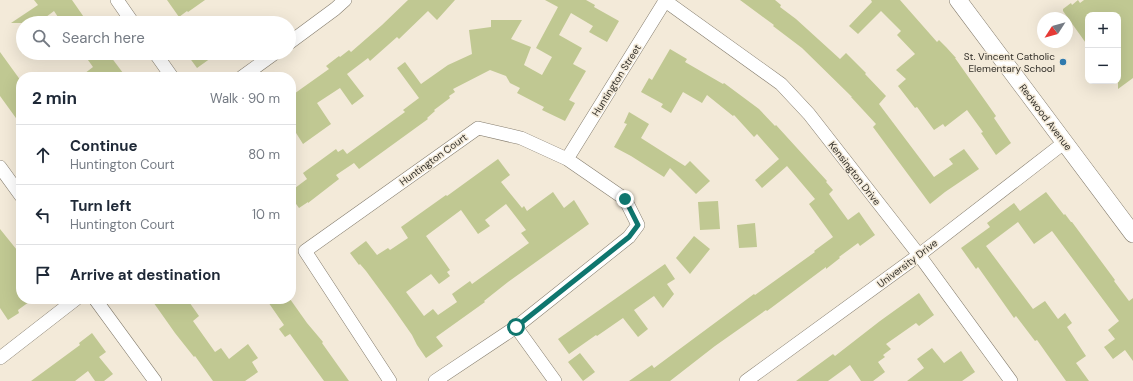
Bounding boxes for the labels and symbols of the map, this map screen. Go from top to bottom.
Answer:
north arrow [1037,12,1073,48]
street label: Huntington Street [589,42,644,119]
place label: St. Vincent Catholic Elementary School [964,50,1055,75]
marker: St. Vincent Catholic Elementary School [1058,57,1068,67]
street label: Redwood Avenue [1016,82,1075,153]
street label: Huntington Court [397,130,470,188]
street label: Kensington Drive [826,139,884,208]
route end [616,190,634,208]
street label: University Drive [875,236,940,290]
route start [507,318,525,336]

